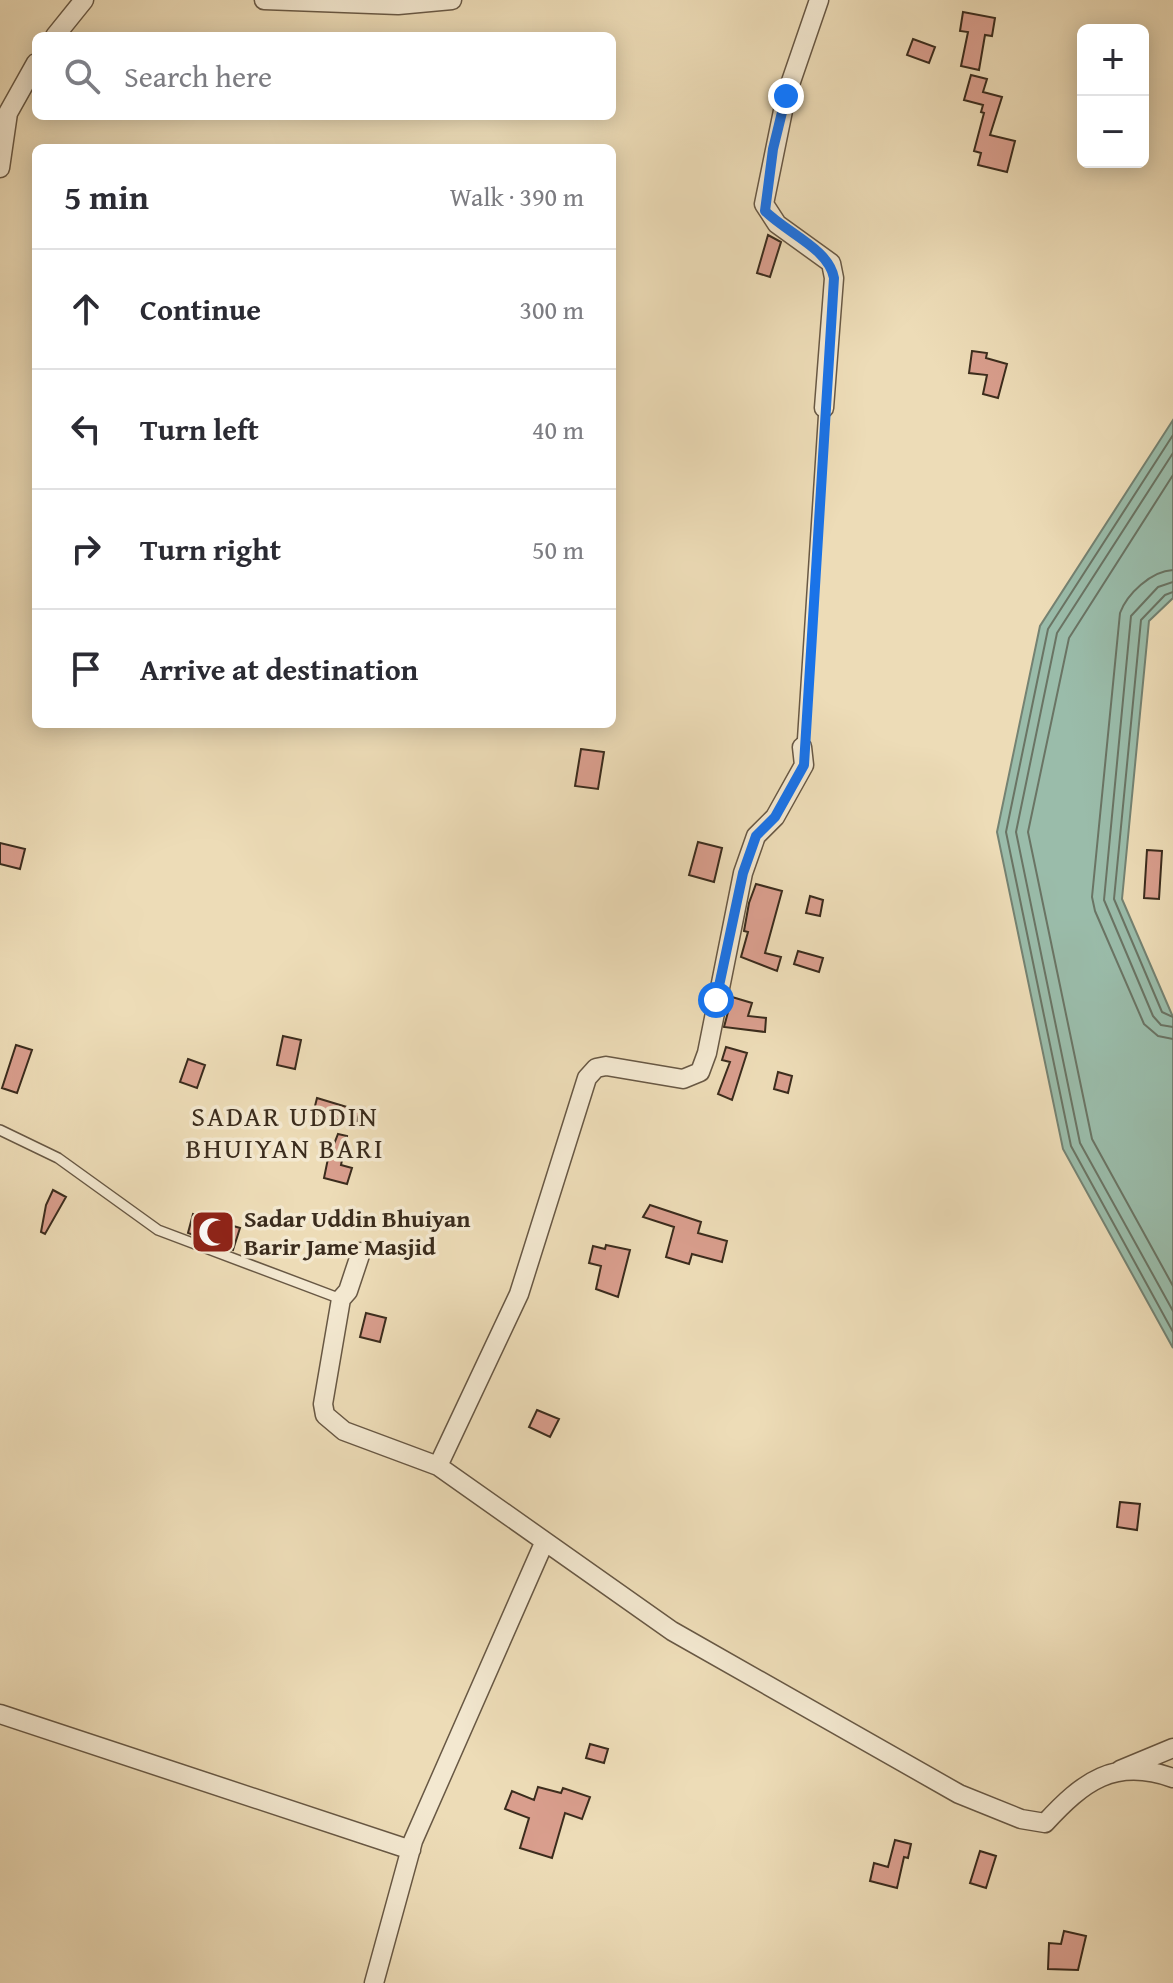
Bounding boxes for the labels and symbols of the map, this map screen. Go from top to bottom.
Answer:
route end [768,78,804,114]
route start [698,982,734,1018]
district label: SADAR UDDIN BHUIYAN BARI [185,1095,385,1168]
place label: Sadar Uddin Bhuiyan Barir Jame Masjid [244,1201,471,1264]
mosque icon: Sadar Uddin Bhuiyan Barir Jame Masjid [189,1208,237,1256]

